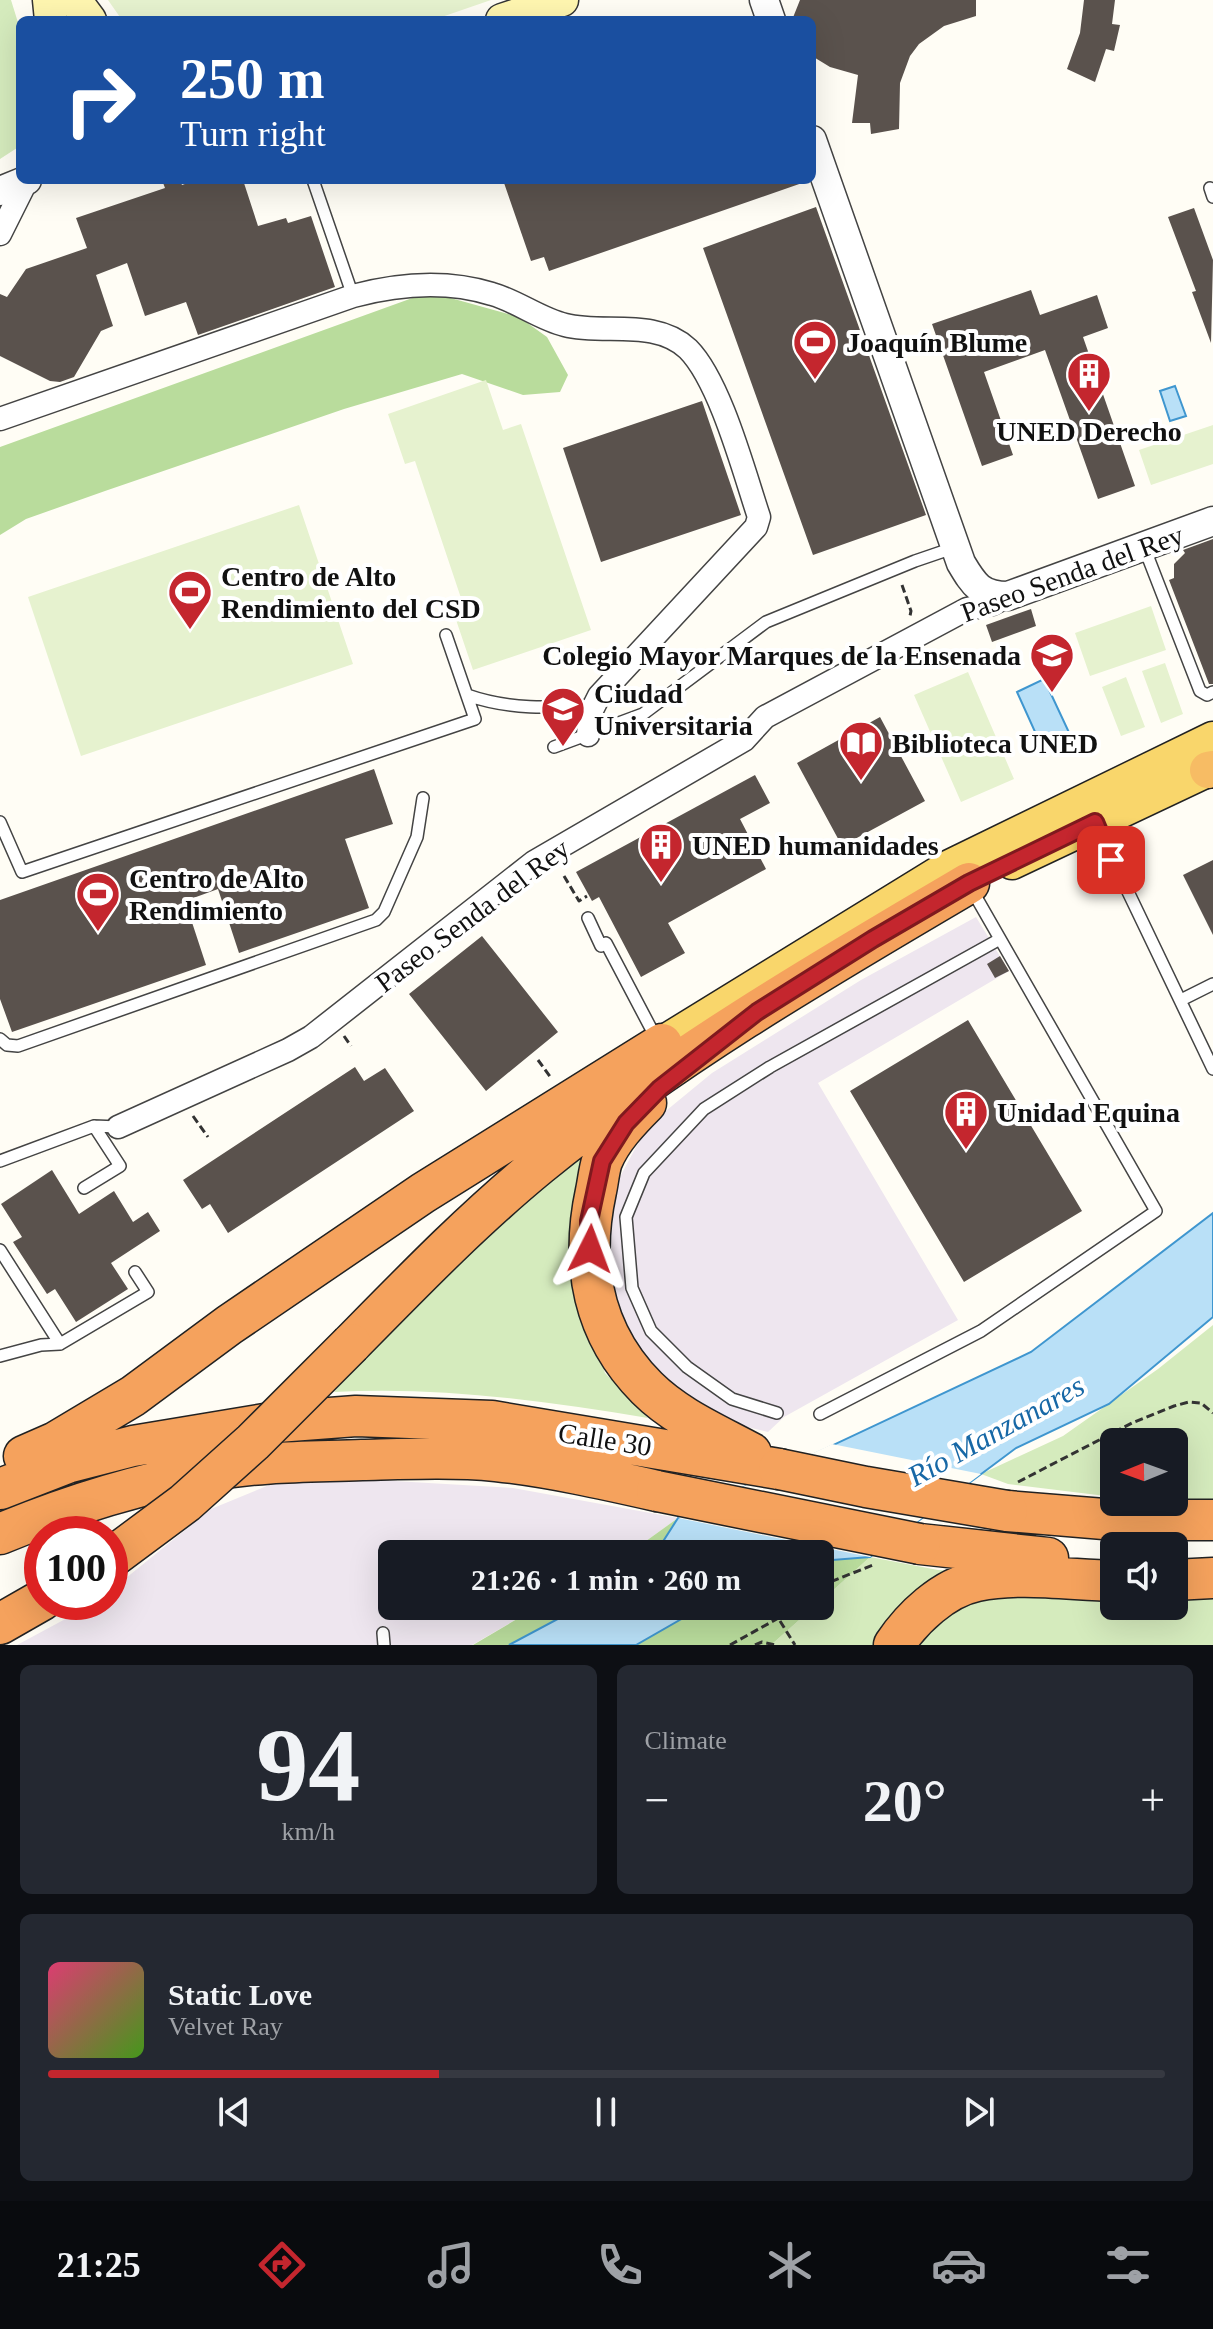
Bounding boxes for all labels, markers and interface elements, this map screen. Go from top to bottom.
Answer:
icon: right [48,48,152,152]
text: 250 m [180,48,325,110]
text: Turn right [180,114,326,154]
sports icon: Joaquín Blume [791,318,839,381]
place label: Joaquín Blume [846,327,1027,358]
building icon: UNED Derecho [1065,350,1113,413]
place label: UNED Derecho [996,416,1182,447]
street label: Paseo Senda del Rey [957,519,1187,628]
place label: Centro de Alto Rendimiento del CSD [221,561,481,624]
sports icon: Centro de Alto Rendimiento del CSD [166,568,214,631]
school or university icon: Colegio Mayor Marques de la Ensenada [1028,631,1076,694]
place label: Colegio Mayor Marques de la Ensenada [542,640,1021,671]
place label: Ciudad Universitaria [594,678,753,741]
school or university icon: Ciudad Universitaria [539,685,587,748]
library icon: Biblioteca UNED [837,719,885,782]
place label: Biblioteca UNED [892,728,1098,759]
building icon: UNED humanidades [637,821,685,884]
pin [1077,826,1145,894]
place label: UNED humanidades [692,830,939,861]
street label: Paseo Senda del Rey [370,833,575,998]
icon: arrive [1089,838,1133,882]
place label: Centro de Alto Rendimiento [129,863,304,926]
sports icon: Centro de Alto Rendimiento [74,870,122,933]
building icon: Unidad Equina [942,1088,990,1151]
place label: Unidad Equina [997,1097,1180,1128]
position arrow [548,1207,632,1291]
water label: Río Manzanares [901,1369,1090,1493]
street label: Calle 30 [556,1417,654,1462]
north arrow [1100,1428,1188,1516]
map controls [1100,1428,1188,1620]
speed limit sign: 100 [24,1516,128,1620]
button: sound [1100,1532,1188,1620]
text: 21:26 · 1 min · 260 m [471,1563,741,1596]
text: 94 [256,1707,360,1822]
text: Climate [645,1726,727,1755]
text: 20° [863,1768,947,1834]
text: − [645,1776,669,1825]
text: + [1140,1776,1165,1825]
text: km/h [282,1817,335,1846]
text: Static Love [168,1978,312,2011]
text: Velvet Ray [168,2012,283,2041]
icon: previous [212,2090,256,2134]
icon: pause [584,2090,628,2134]
icon: next [957,2090,1001,2134]
icon: directions [254,2237,310,2293]
icon: music [423,2237,479,2293]
icon: phone [592,2237,648,2293]
icon: climate [762,2237,818,2293]
icon: car [931,2237,987,2293]
icon: filters [1100,2237,1156,2293]
text: 21:25 [57,2245,141,2285]

